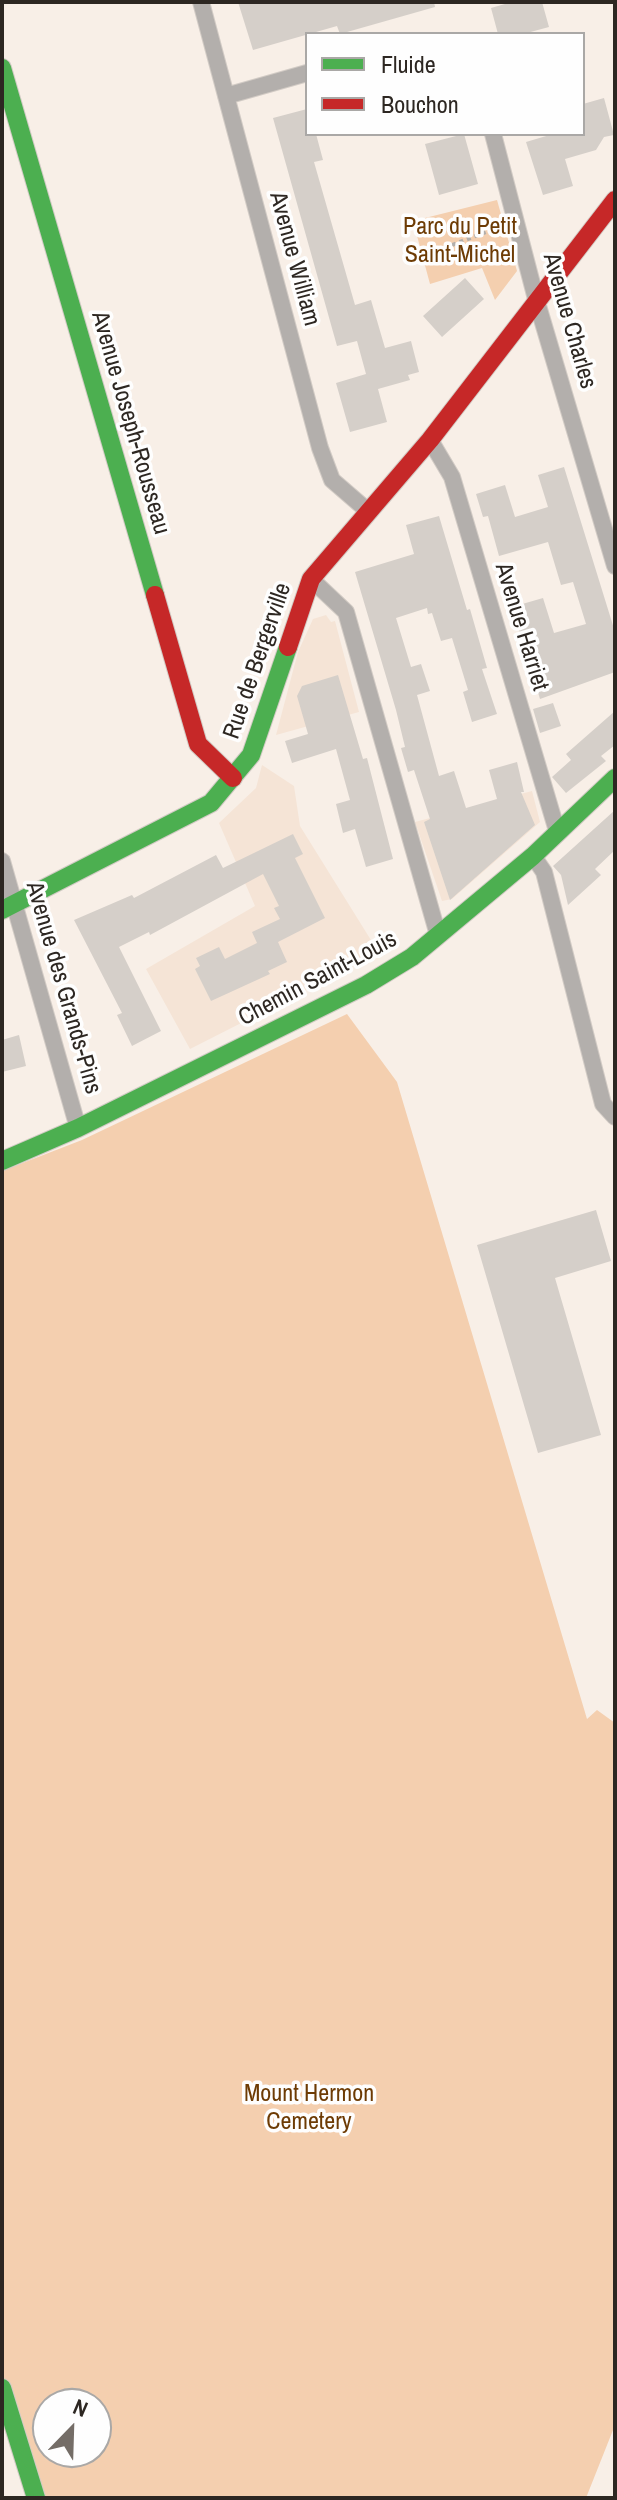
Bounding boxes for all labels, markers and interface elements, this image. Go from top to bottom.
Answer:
legend [305,32,585,136]
text: Fluide [381,48,436,80]
text: Bouchon [381,88,459,120]
street label: Avenue William [262,189,326,329]
park label: Parc du Petit Saint-Michel [403,214,517,270]
street label: Avenue Charles [536,250,602,392]
street label: Avenue Joseph-Rousseau [84,308,176,538]
street label: Avenue Harriet [488,560,554,694]
street label: Rue de Bergerville [218,579,298,743]
street label: Avenue des Grands-Pins [19,879,107,1097]
street label: Chemin Saint-Louis [234,925,402,1033]
park label: Mount Hermon Cemetery [244,2081,374,2137]
north arrow [32,2388,112,2468]
text: N [69,2391,92,2424]

